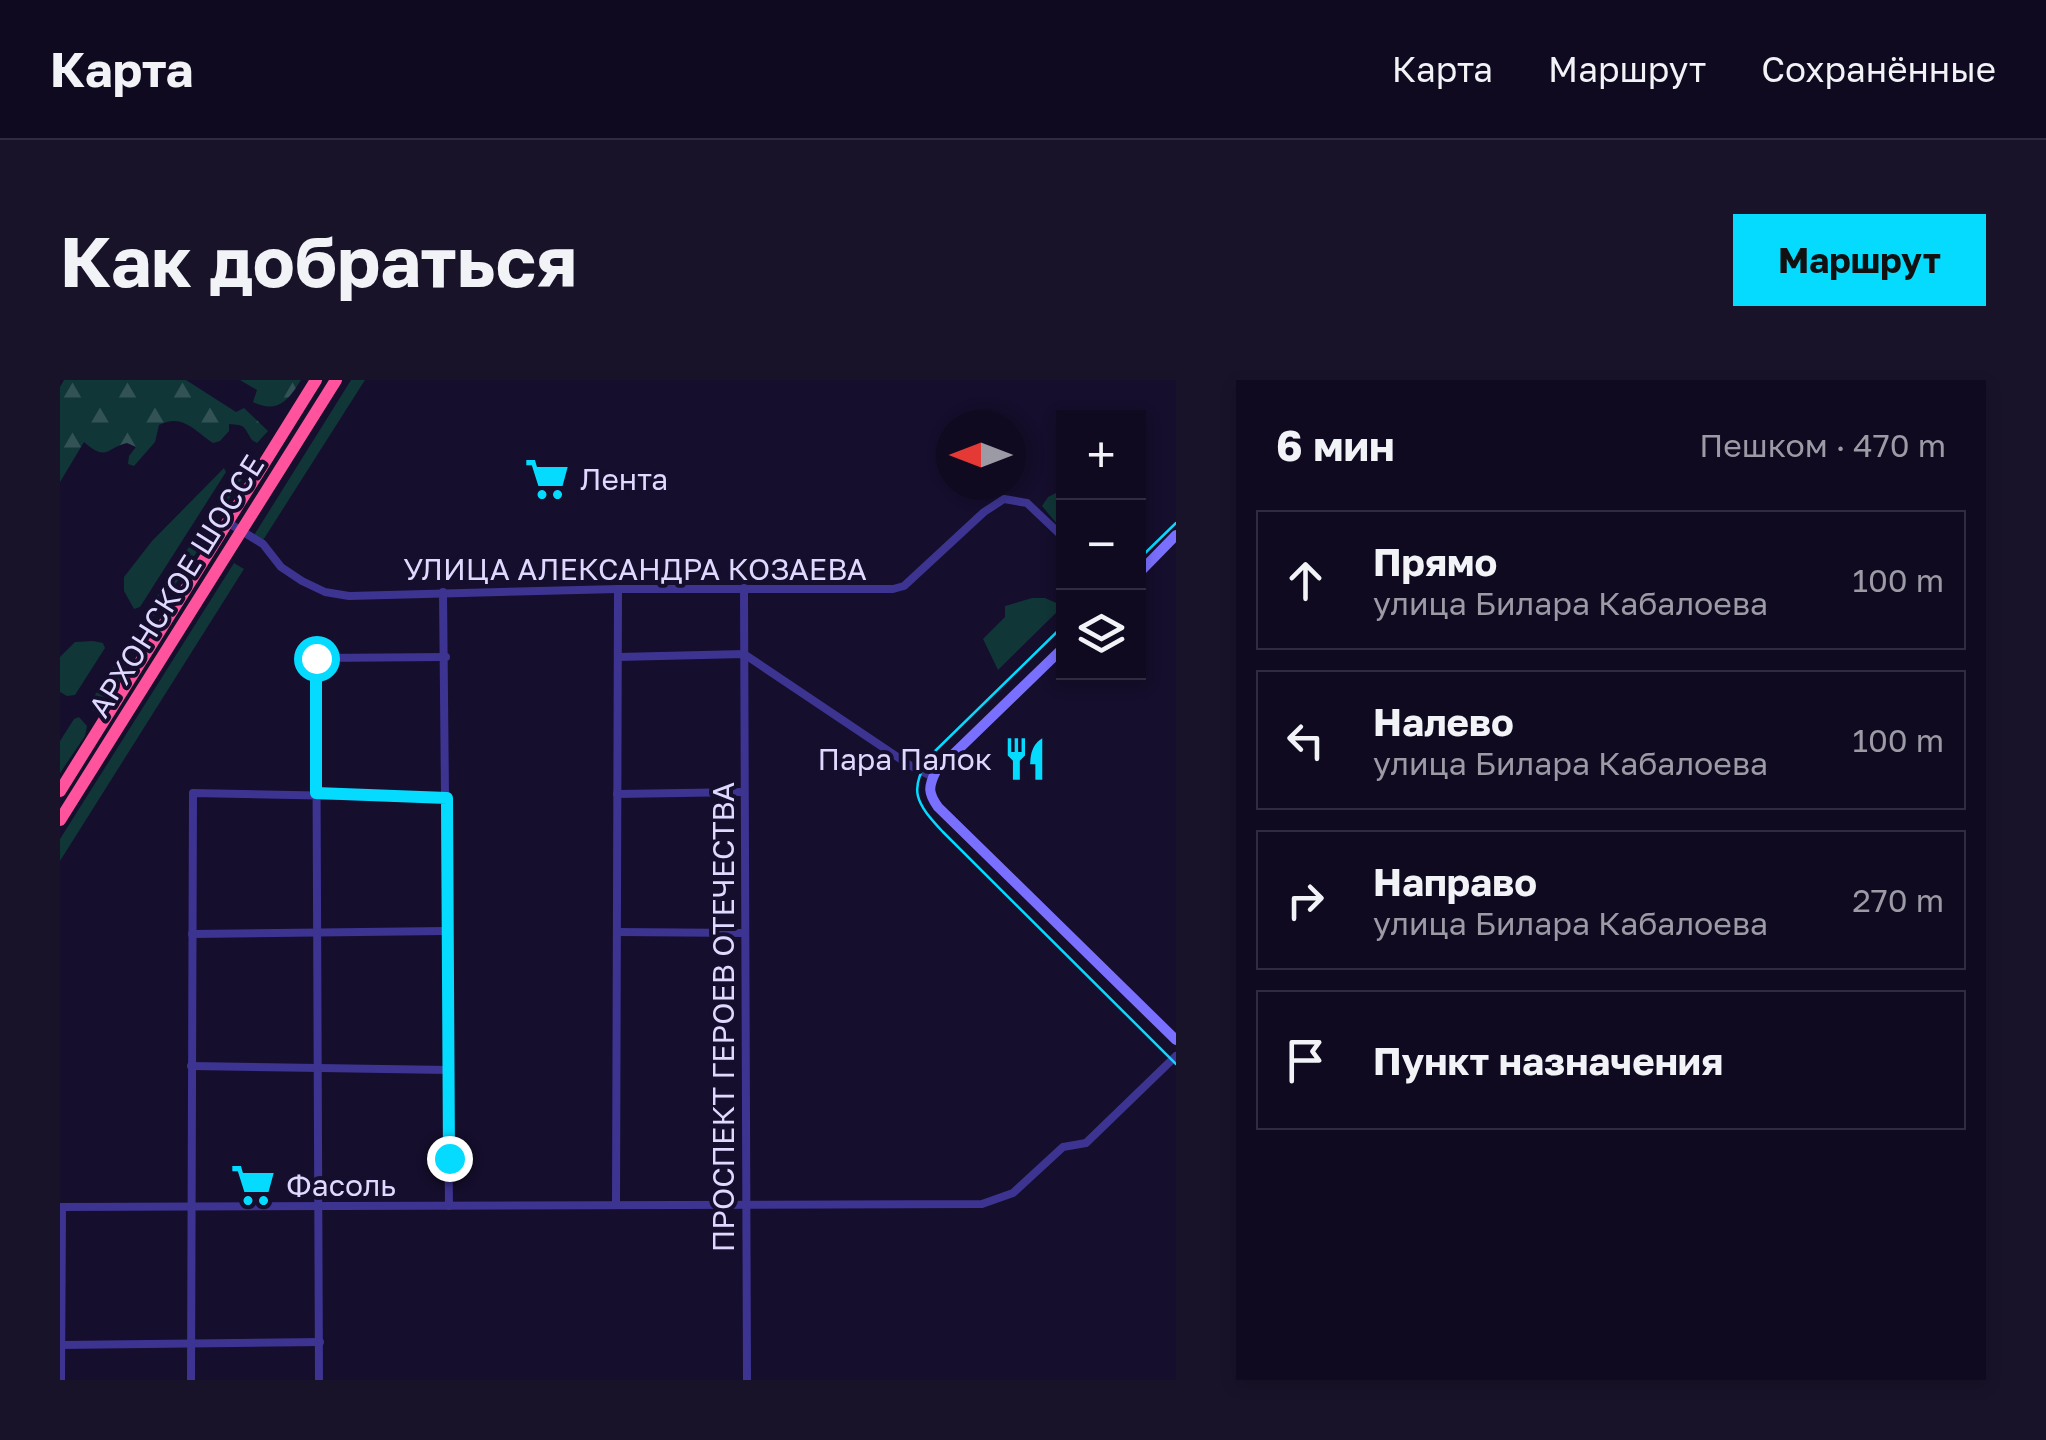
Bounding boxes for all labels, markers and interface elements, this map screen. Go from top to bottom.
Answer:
text: Карта [50,40,193,98]
text: Карта [1392,48,1493,90]
text: Маршрут [1548,48,1706,90]
text: Сохранённые [1761,48,1996,90]
button: Маршрут [1733,214,1986,306]
text: Как добраться [60,218,577,302]
north arrow [936,410,1026,500]
map controls [1056,410,1146,680]
button: + [1056,410,1146,500]
text: 6 мин [1276,420,1395,470]
text: Пешком · 470 m [1699,426,1946,464]
street label: АРХОНСКОЕ ШОССЕ [81,448,271,724]
supermarket icon: Лента [523,455,571,503]
place label: Лента [580,461,668,497]
button: − [1056,500,1146,590]
text: Прямо [1373,539,1497,584]
street label: УЛИЦА АЛЕКСАНДРА КОЗАЕВА [403,551,867,587]
icon: ahead [1278,553,1333,608]
text: 100 m [1852,561,1944,599]
text: улица Билара Кабалоева [1373,584,1768,622]
button: layers [1056,590,1146,680]
route start [294,636,340,682]
text: Налево [1373,699,1514,744]
icon: left [1278,713,1333,768]
text: 100 m [1852,721,1944,759]
restaurant icon: Пара Палок [1001,735,1049,783]
place label: Пара Палок [817,741,992,777]
text: улица Билара Кабалоева [1373,744,1768,782]
street label: ПРОСПЕКТ ГЕРОЕВ ОТЕЧЕСТВА [705,782,741,1252]
text: Направо [1373,859,1537,904]
icon: right [1278,873,1333,928]
text: 270 m [1852,881,1944,919]
text: улица Билара Кабалоева [1373,904,1768,942]
icon: arrive [1278,1033,1333,1088]
text: Пункт назначения [1373,1038,1723,1083]
route end [427,1136,473,1182]
supermarket icon: Фасоль [229,1161,277,1209]
place label: Фасоль [286,1167,396,1203]

